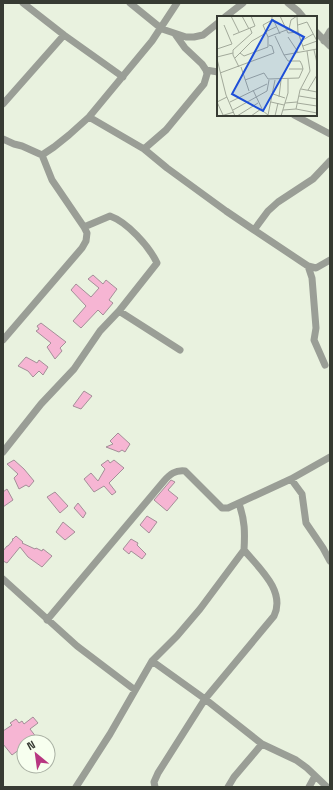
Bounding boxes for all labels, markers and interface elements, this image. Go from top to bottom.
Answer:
inset map [217,16,317,116]
north arrow [16,734,56,774]
text: N [25,737,38,753]

